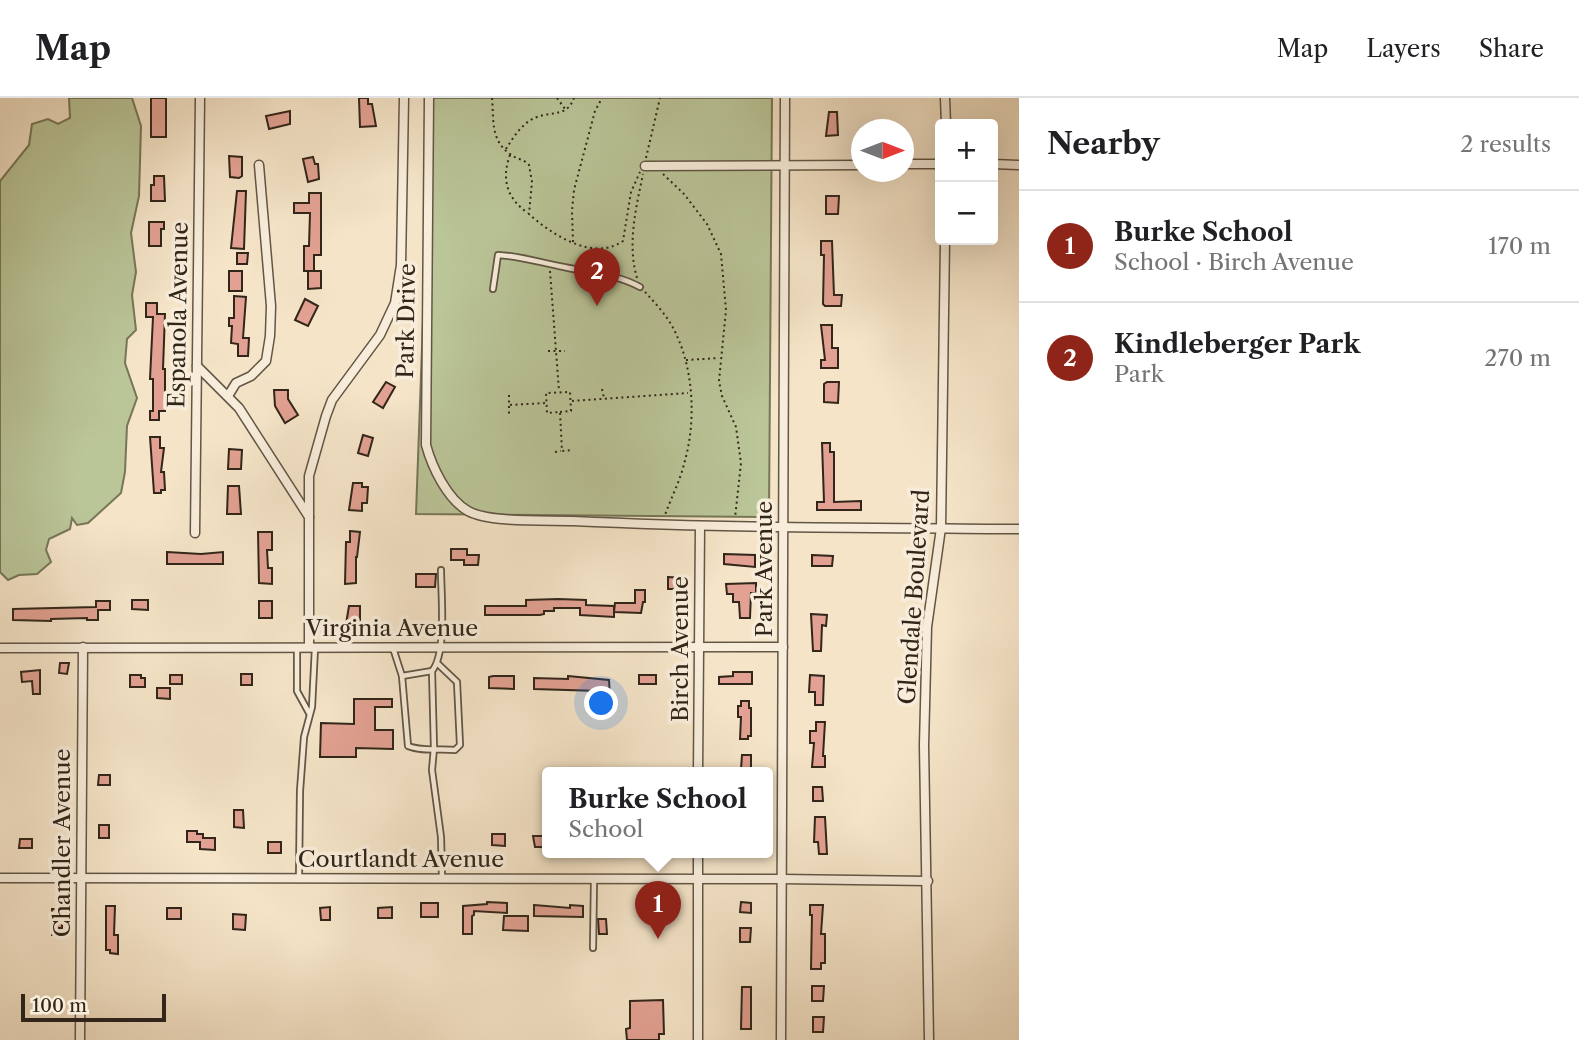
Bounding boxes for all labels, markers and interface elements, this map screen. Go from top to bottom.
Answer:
text: Map [35,28,111,69]
text: Map [1277,34,1328,63]
text: Layers [1366,34,1441,63]
text: Share [1479,34,1544,63]
north arrow [851,119,914,182]
map controls [935,119,998,245]
button: + [935,119,998,182]
text: Nearby [1047,125,1160,162]
text: 2 results [1460,130,1551,158]
button: − [935,182,998,245]
text: Burke School [1114,216,1293,248]
street label: Espanola Avenue [162,222,194,408]
text: 1 [1065,232,1075,260]
text: 170 m [1488,232,1551,260]
pin: 2 [574,248,620,306]
text: School · Birch Avenue [1114,248,1354,276]
street label: Park Drive [391,263,421,379]
text: Kindleberger Park [1114,328,1360,360]
text: 2 [1063,344,1077,372]
text: 270 m [1484,344,1551,372]
text: Park [1114,360,1164,388]
street label: Glendale Boulevard [893,489,935,705]
street label: Park Avenue [750,501,778,637]
street label: Birch Avenue [666,576,694,722]
street label: Virginia Avenue [305,614,478,642]
your location [584,686,618,720]
street label: Chandler Avenue [48,749,76,937]
popup [542,767,773,858]
text: Burke School [568,783,747,815]
text: School [568,815,643,843]
street label: Courtlandt Avenue [298,845,504,873]
pin: 1 [635,881,681,939]
scale bar [21,991,166,1023]
text: 100 m [32,994,87,1017]

